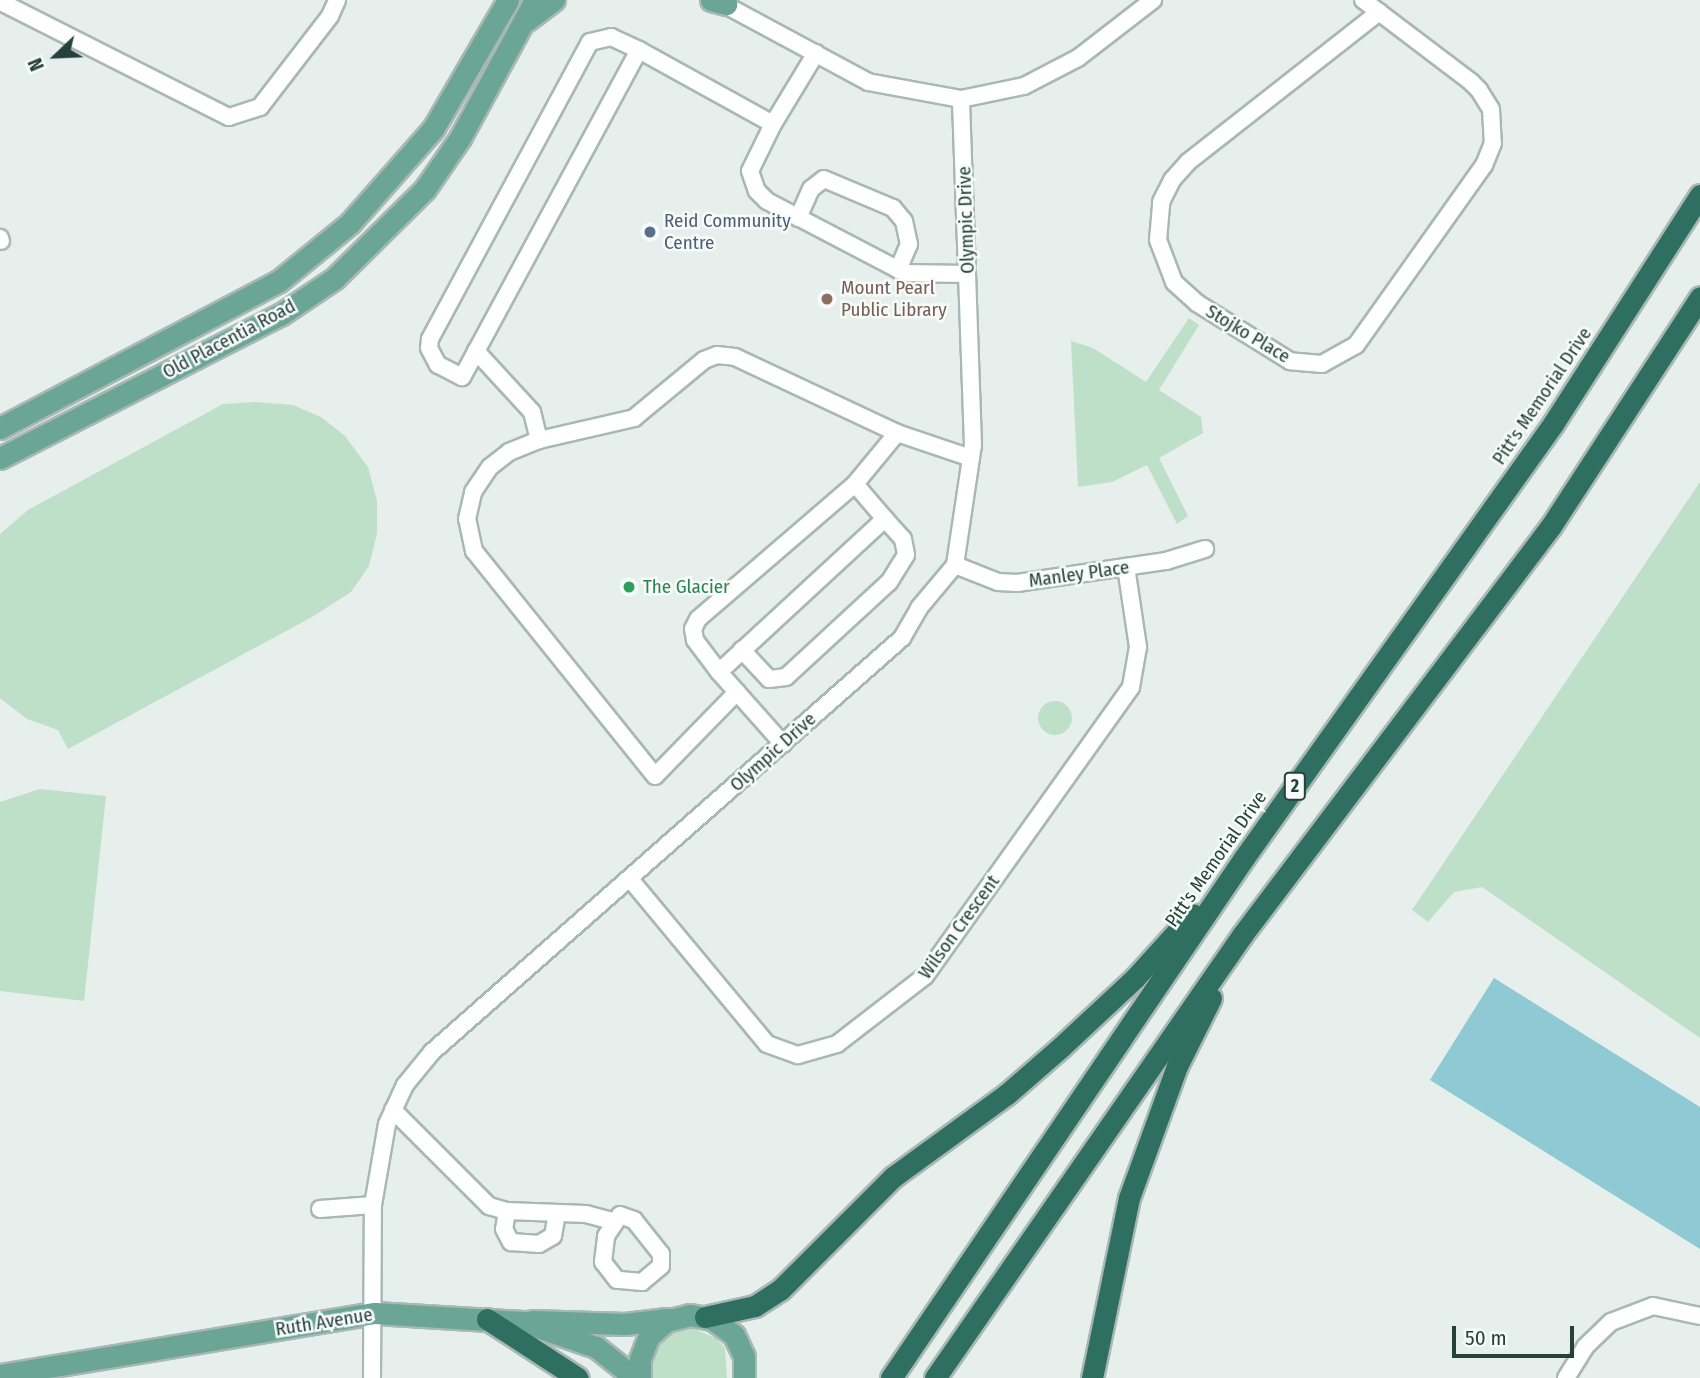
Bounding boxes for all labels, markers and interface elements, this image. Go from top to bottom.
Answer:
north arrow [21,21,91,91]
text: N [23,55,49,74]
street label: Olympic Drive [953,166,979,274]
place label: Reid Community Centre [664,210,791,254]
marker: Reid Community Centre [642,224,658,240]
place label: Mount Pearl Public Library [841,277,947,321]
marker: Mount Pearl Public Library [819,291,835,307]
street label: Old Placentia Road [159,294,299,384]
street label: Stojko Place [1202,300,1294,368]
street label: Pitt's Memorial Drive [1488,323,1596,469]
street label: Manley Place [1027,556,1131,592]
place label: The Glacier [643,576,730,598]
marker: The Glacier [621,579,637,595]
street label: Olympic Drive [725,708,821,796]
road number: 2 [1283,772,1307,800]
street label: Pitt's Memorial Drive [1161,787,1271,931]
street label: Wilson Crescent [914,871,1004,983]
street label: Ruth Avenue [274,1303,374,1341]
scale bar [1455,1312,1578,1356]
text: 50 m [1465,1325,1507,1351]

